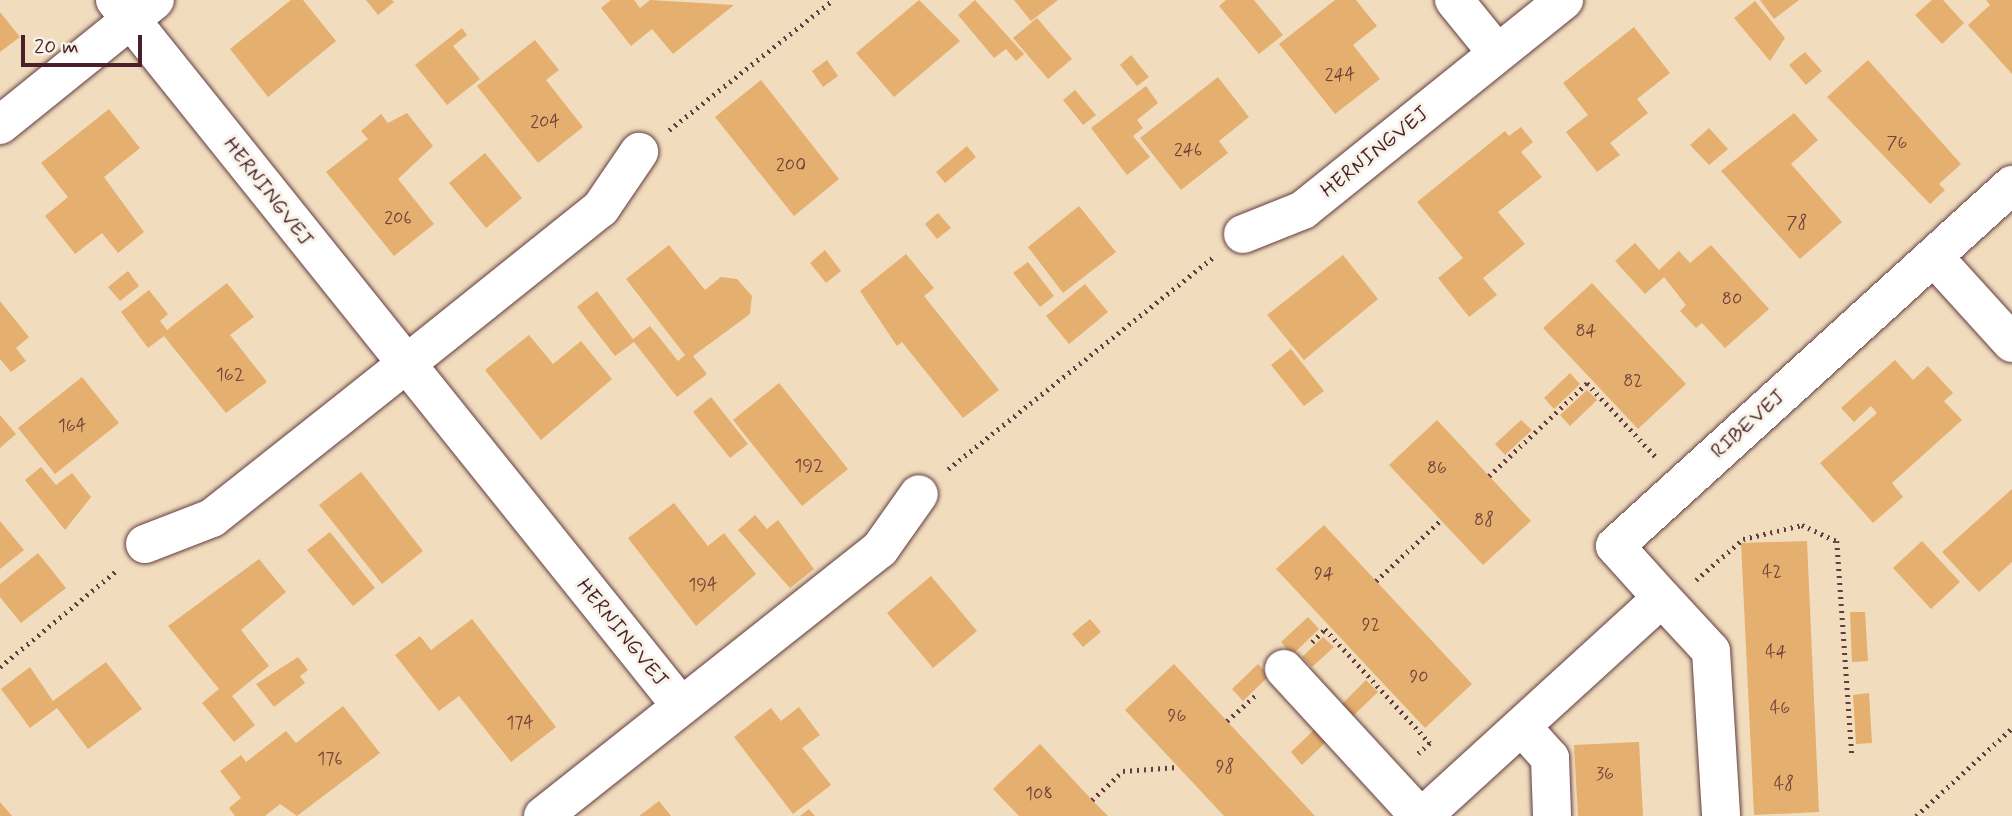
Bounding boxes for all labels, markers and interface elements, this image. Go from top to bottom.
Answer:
scale bar [24,21,145,65]
text: 20 m [34,33,79,61]
house number: 244 [1325,64,1355,86]
street label: HERNINGVEJ [1316,101,1434,203]
house number: 204 [530,111,560,133]
street label: HERNINGVEJ [218,132,318,252]
house number: 76 [1887,132,1907,154]
house number: 246 [1174,139,1202,161]
house number: 200 [776,154,806,176]
house number: 206 [384,207,412,229]
house number: 78 [1787,212,1807,234]
house number: 80 [1722,288,1742,310]
house number: 84 [1575,320,1597,342]
house number: 162 [216,364,244,386]
house number: 82 [1623,370,1643,392]
street label: RIBEVEJ [1706,384,1790,464]
house number: 164 [58,415,86,437]
house number: 192 [794,455,824,477]
house number: 86 [1427,457,1447,479]
house number: 88 [1474,509,1494,531]
house number: 42 [1762,561,1782,583]
house number: 94 [1314,563,1334,585]
street label: HERNINGVEJ [571,574,673,692]
house number: 194 [688,574,718,596]
house number: 92 [1362,614,1380,636]
house number: 44 [1765,641,1787,663]
house number: 90 [1409,666,1429,688]
house number: 46 [1770,697,1790,719]
house number: 96 [1168,705,1186,727]
house number: 174 [506,712,534,734]
house number: 176 [317,748,343,770]
house number: 98 [1216,756,1234,778]
house number: 36 [1596,763,1614,785]
house number: 48 [1774,773,1794,795]
house number: 108 [1025,783,1053,805]

